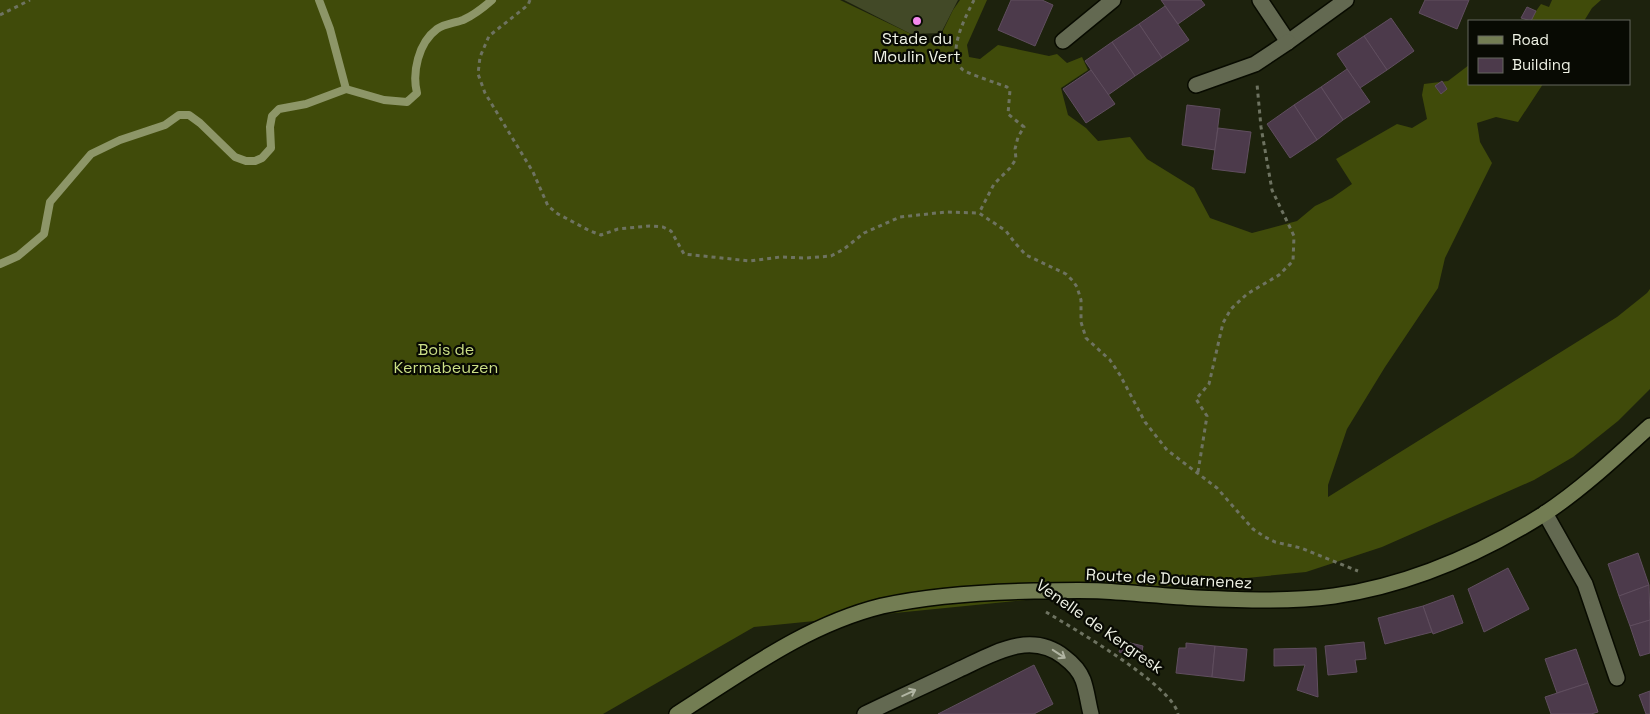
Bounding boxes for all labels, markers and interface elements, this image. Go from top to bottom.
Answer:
marker: Stade du Moulin Vert [911,15,923,27]
legend [1468,20,1630,85]
place label: Stade du Moulin Vert [873,28,961,67]
text: Road [1512,30,1549,49]
text: Building [1512,55,1571,74]
park label: Bois de Kermabeuzen [394,339,498,378]
street label: Route de Douarnenez [1085,564,1253,593]
street label: Venelle de Kergresk [1032,575,1168,678]
one-way arrow [1052,649,1066,659]
one-way arrow [901,688,916,697]

